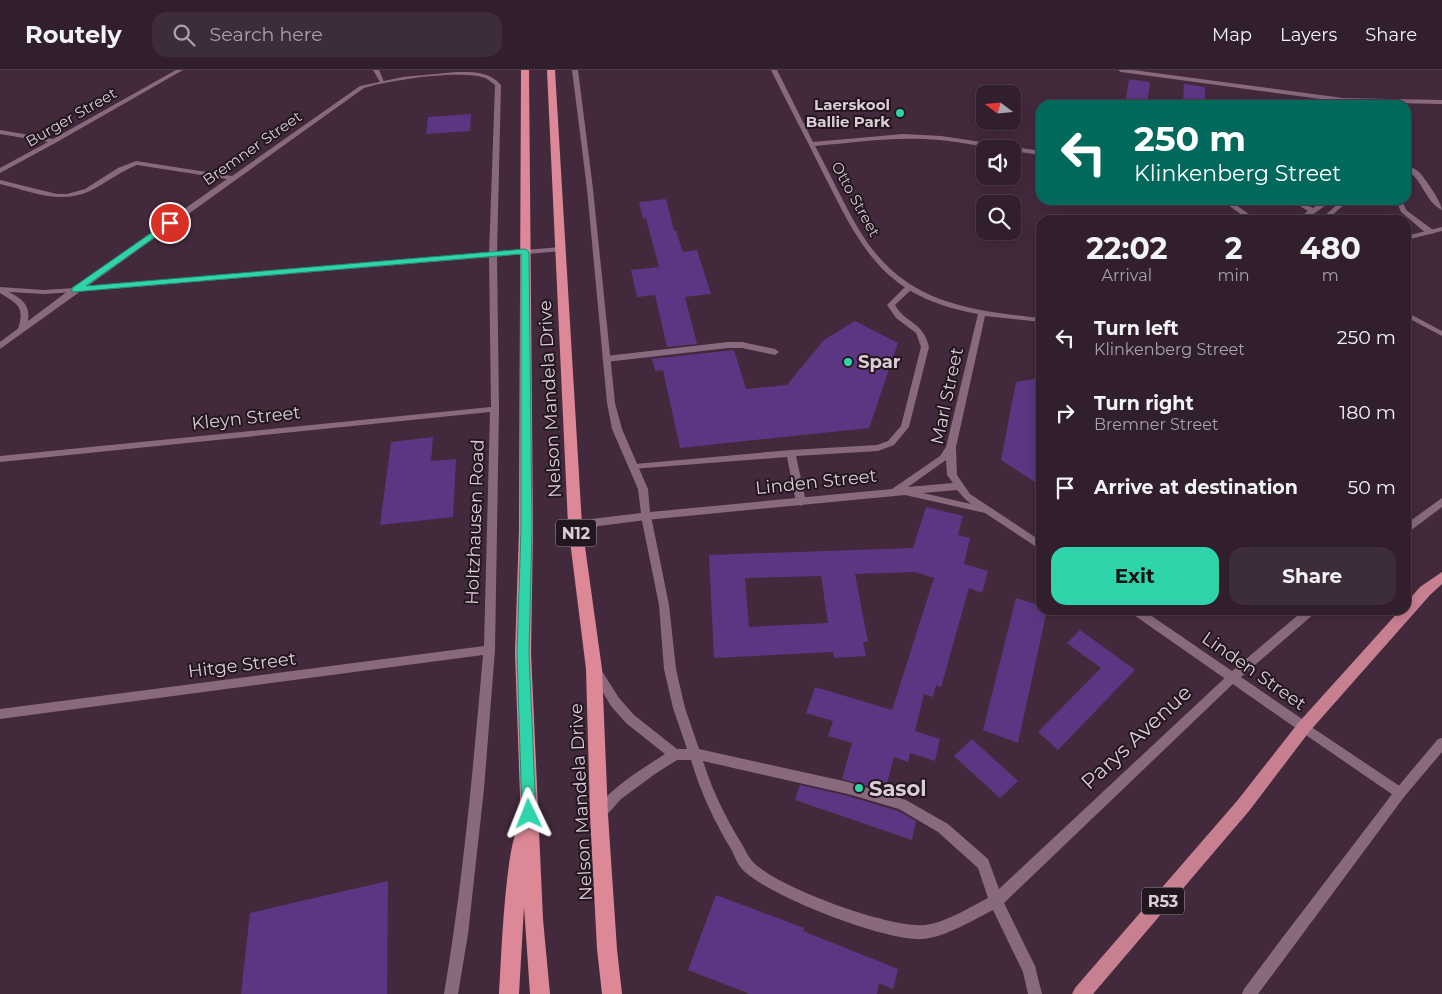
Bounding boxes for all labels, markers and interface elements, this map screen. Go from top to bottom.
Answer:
search box [152,12,502,57]
text: Routely [25,20,122,49]
icon: search [170,21,198,49]
text: Search here [210,23,323,46]
text: Map [1212,24,1252,46]
text: Layers [1280,24,1337,46]
text: Share [1365,24,1417,46]
street label: Burger Street [22,83,120,151]
north arrow [976,85,1021,130]
map controls [976,85,1021,240]
place label: Laerskool Ballie Park [806,95,890,131]
street label: Bremner Street [199,107,305,189]
marker: Laerskool Ballie Park [894,107,906,119]
text: 250 m [1134,117,1246,160]
icon: left [1051,120,1116,185]
button: sound [976,140,1021,185]
street label: Otto Street [828,158,884,240]
text: Klinkenberg Street [1134,160,1341,187]
button: search [976,195,1021,240]
pin [149,202,191,244]
icon: arrive [156,209,184,237]
text: 22:02 [1086,230,1167,267]
text: 2 [1225,230,1242,267]
text: 480 [1300,230,1361,267]
text: Arrival [1102,266,1152,285]
text: min [1217,266,1250,285]
text: m [1322,266,1339,285]
street label: Nelson Mandela Drive [534,300,566,498]
text: Turn left [1094,317,1179,340]
icon: left [1051,324,1079,352]
text: 250 m [1337,326,1396,349]
text: Klinkenberg Street [1094,340,1245,359]
street label: Marl Street [926,345,968,447]
place label: Spar [858,351,901,373]
marker: Spar [842,356,854,368]
text: Turn right [1094,392,1194,415]
icon: right [1051,399,1079,427]
street label: Kleyn Street [190,401,302,435]
text: 180 m [1339,401,1396,424]
text: Bremner Street [1094,415,1218,434]
street label: Holtzhausen Road [461,439,489,605]
street label: Linden Street [754,465,878,499]
icon: arrive [1051,474,1079,502]
text: Arrive at destination [1094,476,1298,499]
text: 50 m [1348,476,1396,499]
road number: N12 [556,519,596,546]
button: Exit [1051,547,1219,605]
button: Share [1229,547,1396,605]
street label: Linden Street [1198,627,1310,715]
street label: Hitge Street [187,647,297,683]
street label: Parys Avenue [1076,680,1196,794]
street label: Nelson Mandela Drive [565,703,597,901]
place label: Sasol [869,776,927,801]
marker: Sasol [853,782,865,794]
position arrow [502,787,554,839]
road number: R53 [1142,888,1184,914]

